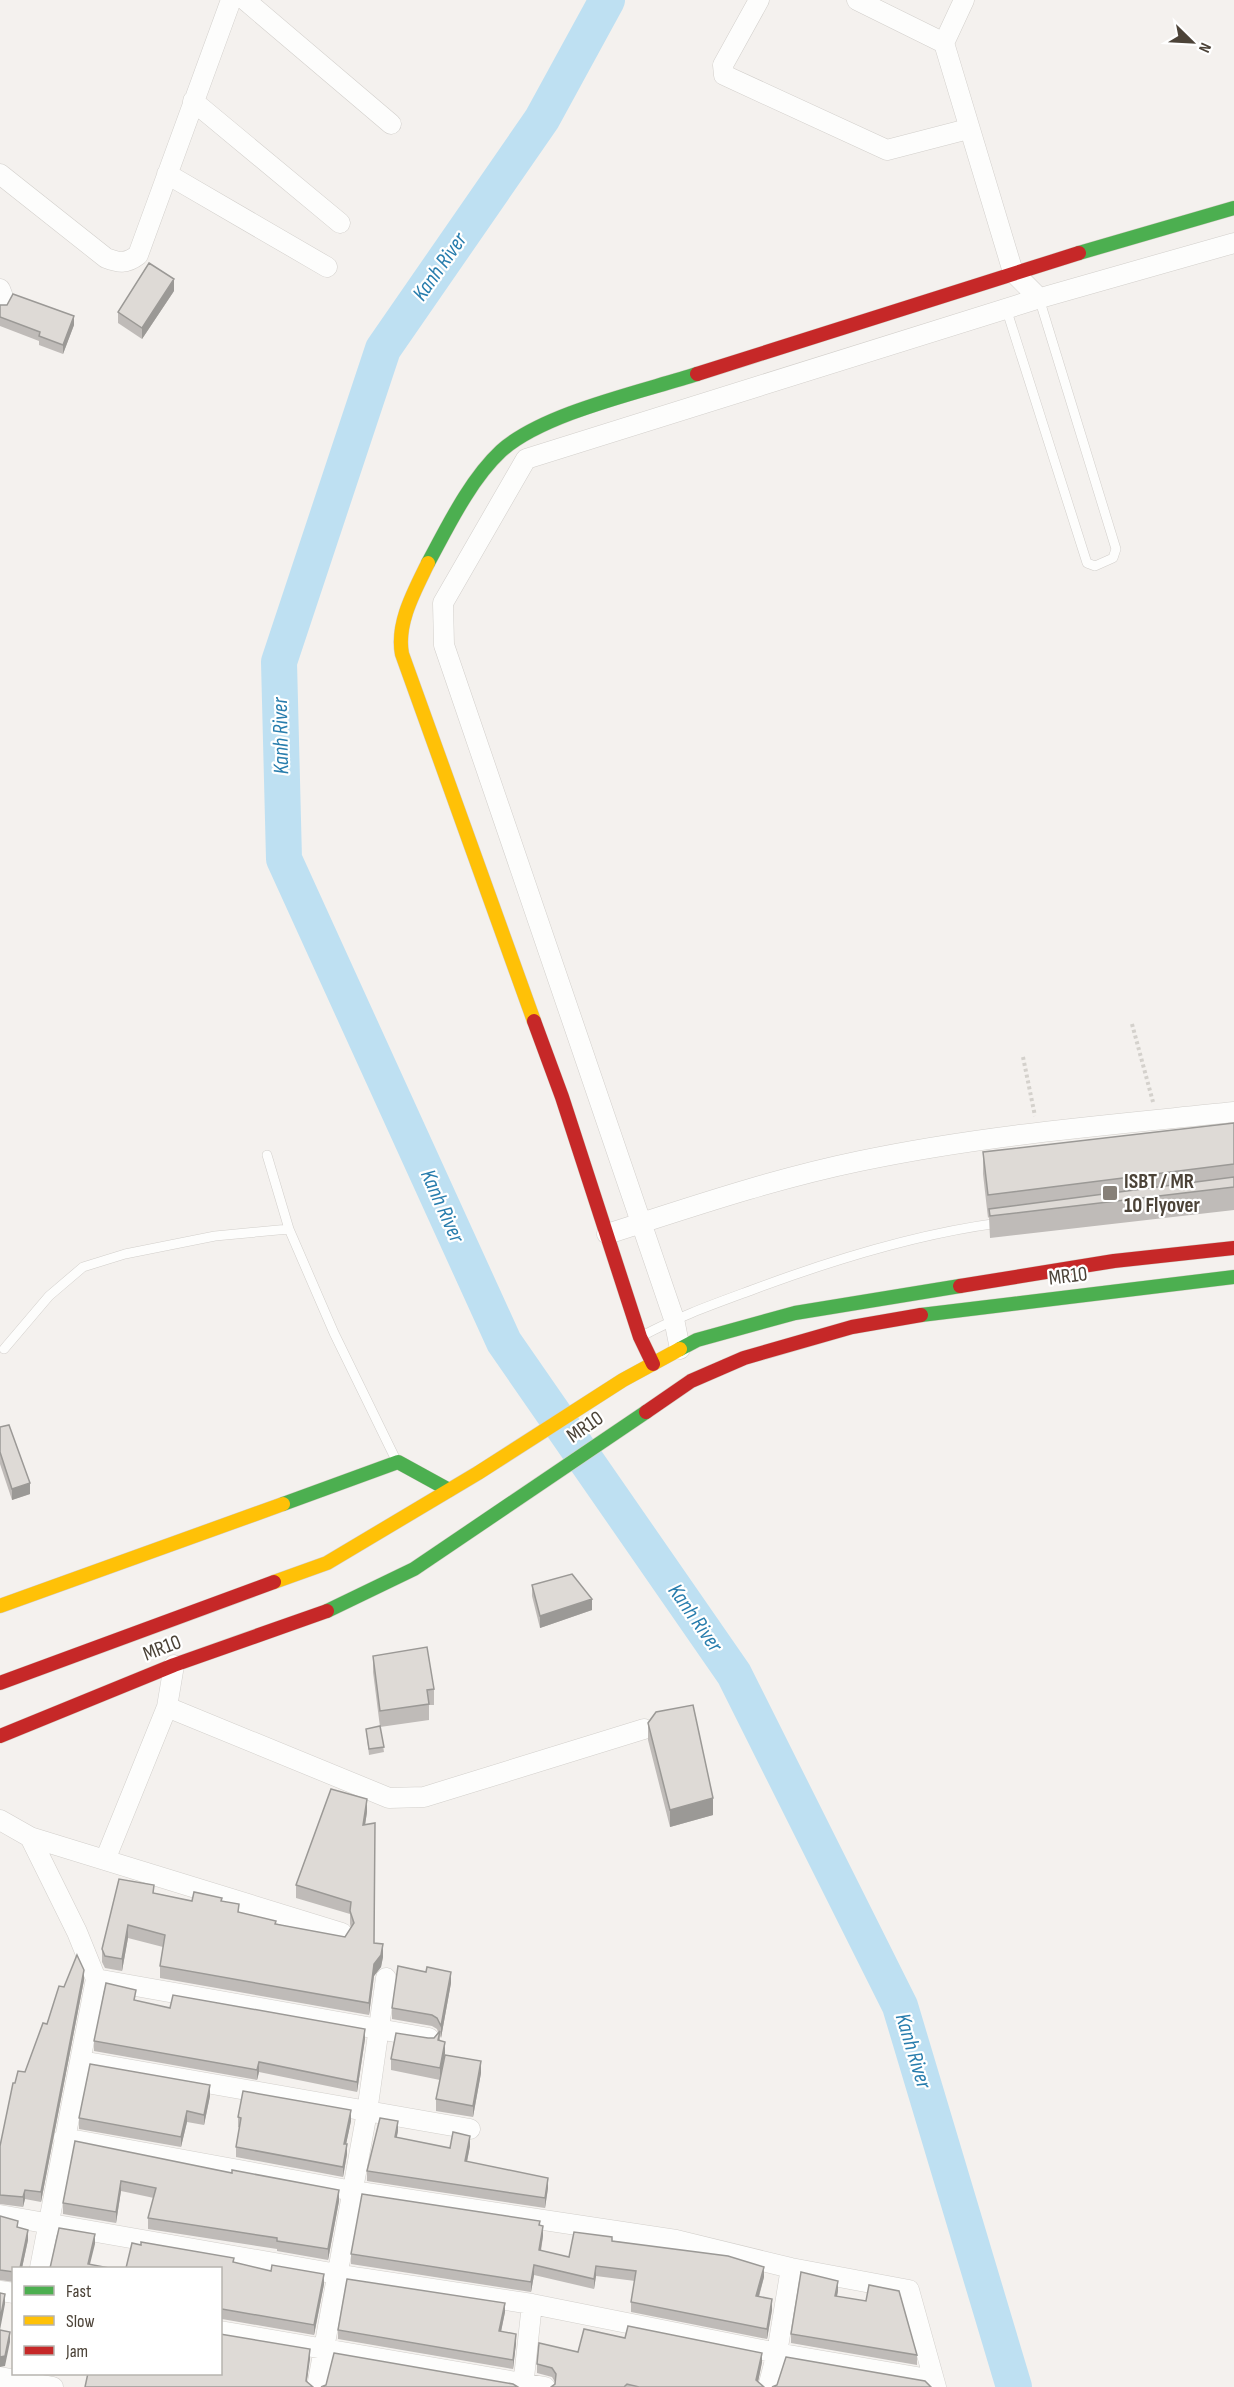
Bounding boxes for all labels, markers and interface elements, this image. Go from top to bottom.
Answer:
north arrow [1162,12,1222,72]
text: N [1194,40,1215,55]
water label: Kanh River [407,227,474,306]
water label: Kanh River [267,696,295,775]
water label: Kanh River [414,1165,470,1247]
place label: ISBT / MR 10 Flyover [1124,1169,1201,1218]
marker: ISBT / MR 10 Flyover [1101,1184,1119,1202]
street label: MR10 [1047,1261,1089,1291]
street label: MR10 [562,1406,608,1448]
water label: Kanh River [662,1579,729,1658]
street label: MR10 [139,1629,185,1667]
water label: Kanh River [889,2010,937,2093]
legend [12,2267,222,2375]
text: Fast [66,2281,92,2302]
text: Slow [66,2311,95,2332]
text: Jam [65,2341,88,2362]

